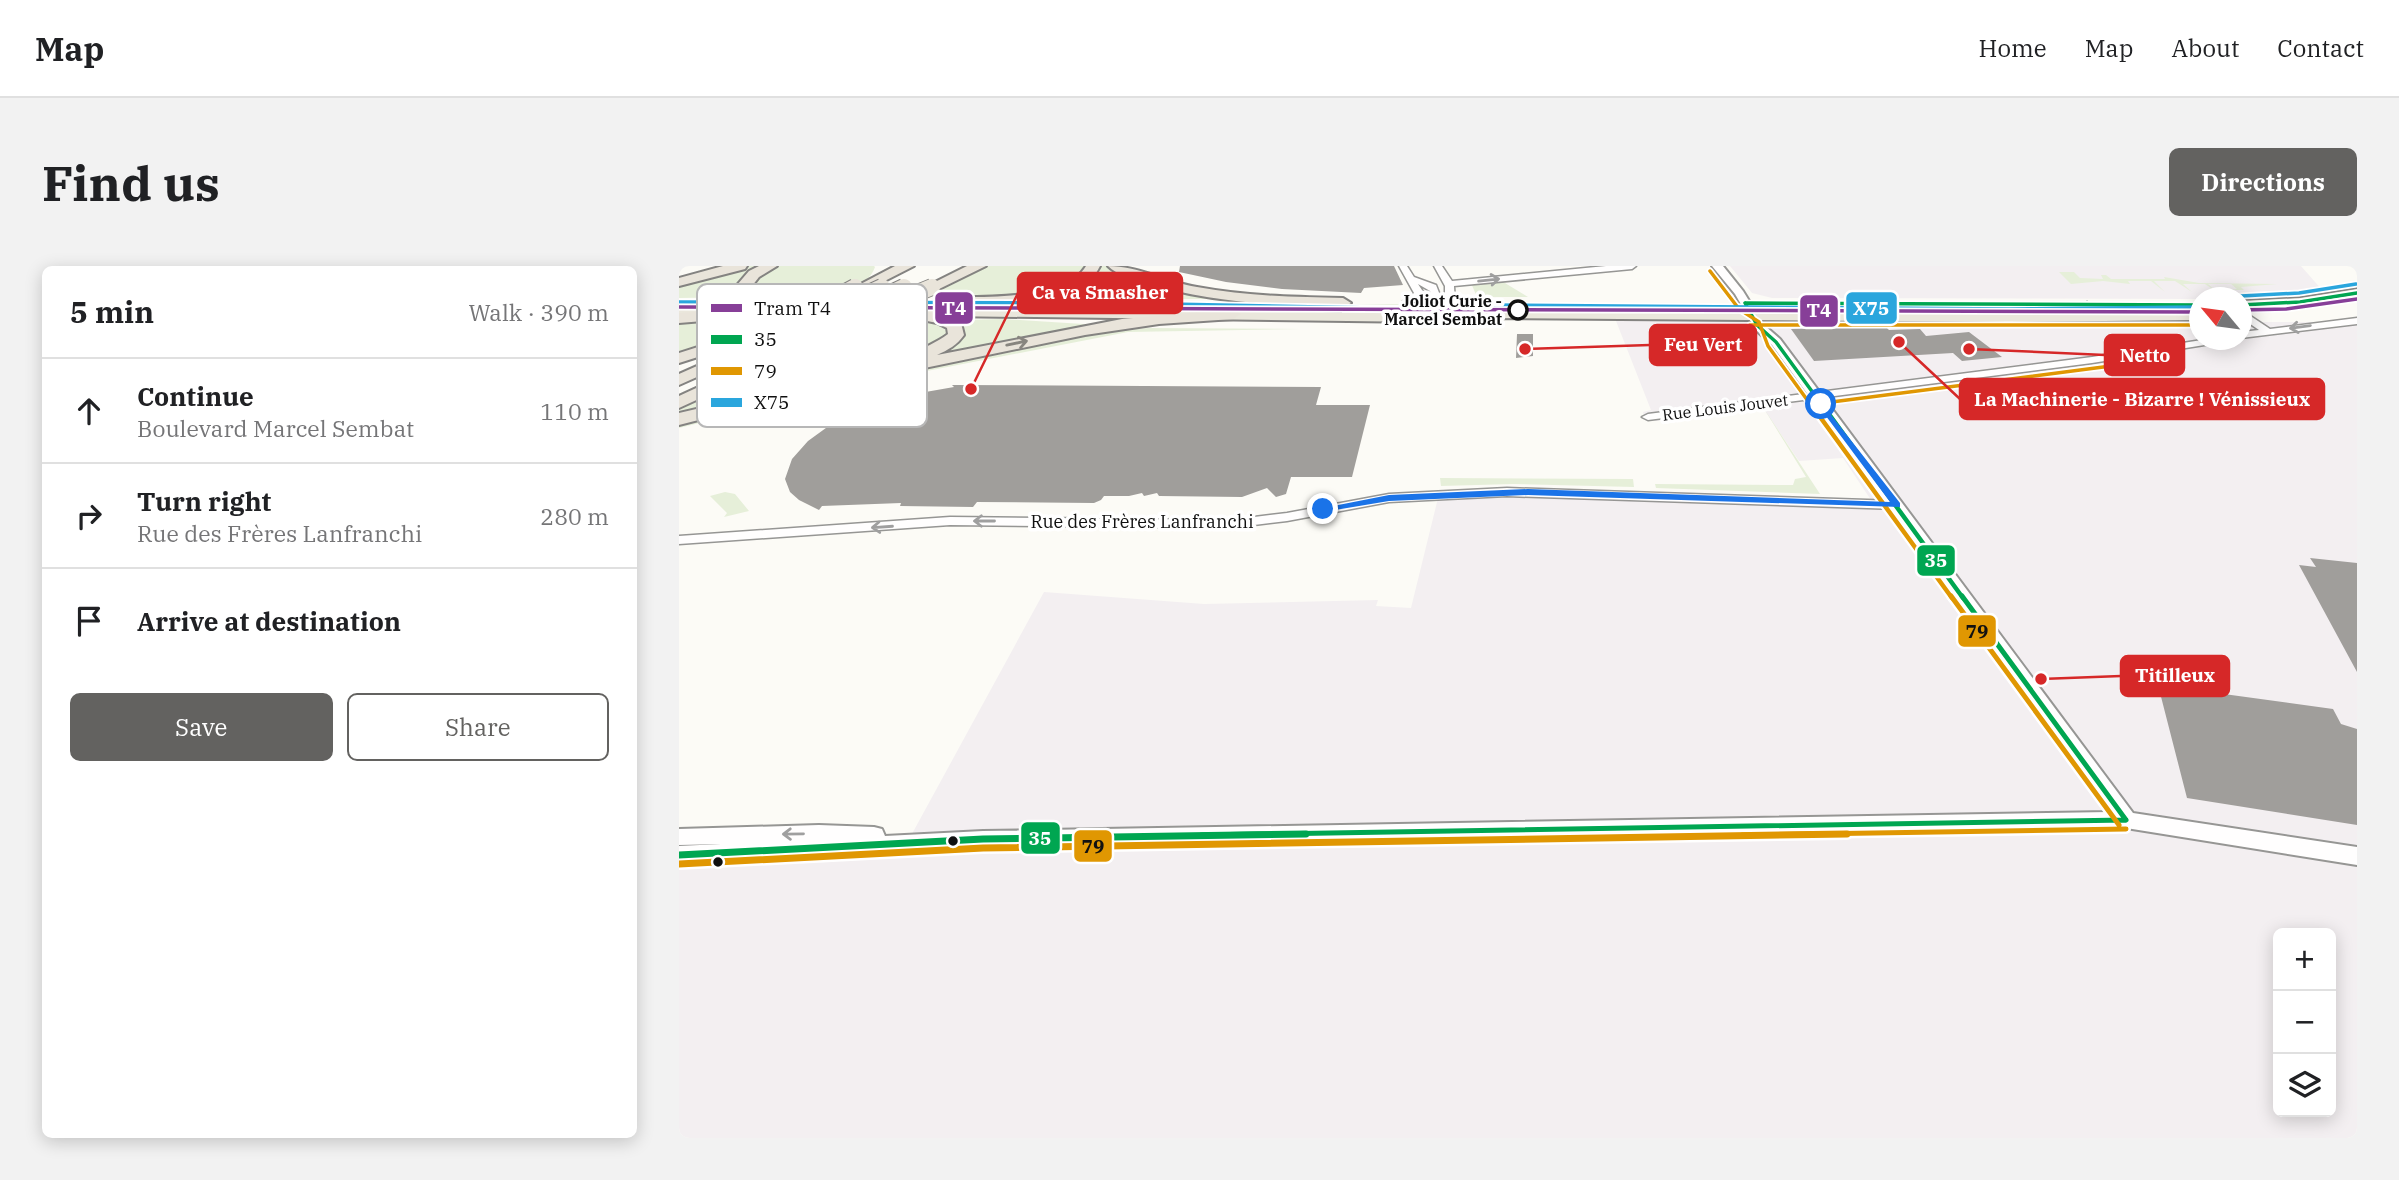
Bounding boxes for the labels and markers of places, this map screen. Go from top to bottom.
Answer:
callout: Ca va Smasher [1018,273,1182,313]
place label: Joliot Curie - Marcel Sembat [1384,291,1502,329]
marker: Joliot Curie - Marcel Sembat [1508,300,1528,320]
callout: Feu Vert [1650,325,1756,365]
callout: Netto [2105,335,2184,375]
callout: La Machinerie - Bizarre ! Vénissieux [1960,379,2324,419]
callout: Titilleux [2121,656,2229,696]
unlabelled marker [946,834,960,848]
unlabelled marker [711,855,725,869]

